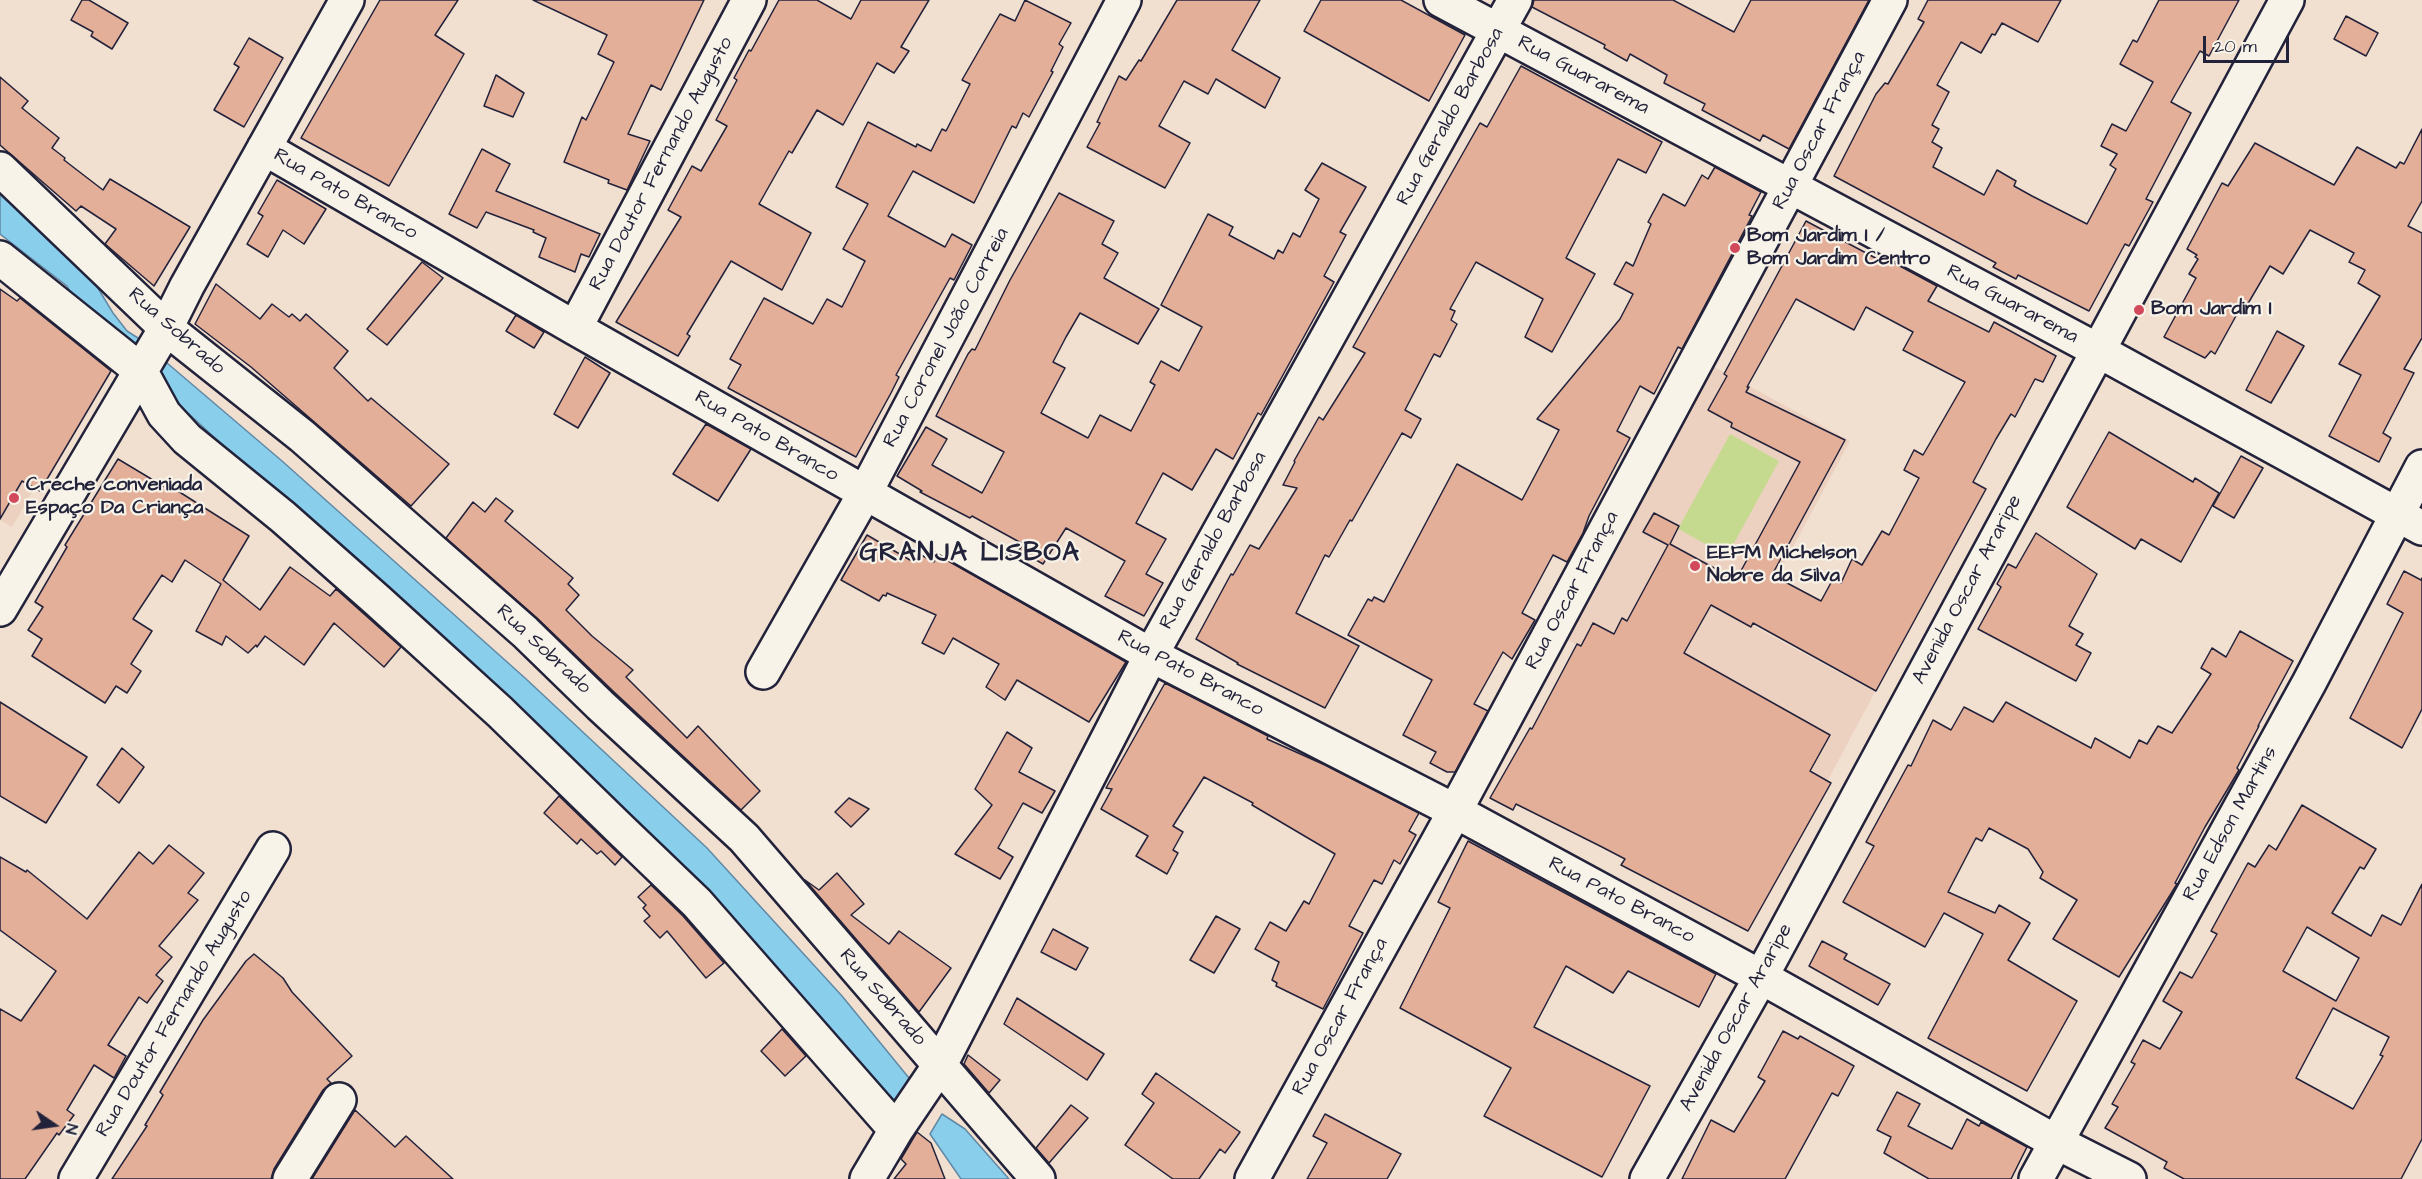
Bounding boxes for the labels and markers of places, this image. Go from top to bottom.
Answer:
place label: Bom Jardim I / Bom Jardim Centro [1747,225,1930,272]
marker: Bom Jardim I / Bom Jardim Centro [1728,241,1742,255]
place label: Bom Jardim I [2151,298,2272,322]
marker: Bom Jardim I [2132,303,2146,317]
place label: Creche conveniada Espaço Da Criança [26,474,203,521]
marker: Creche conveniada Espaço Da Criança [7,491,21,505]
place label: EEFM Michelson Nobre da Silva [1707,542,1856,589]
marker: EEFM Michelson Nobre da Silva [1688,559,1702,573]

